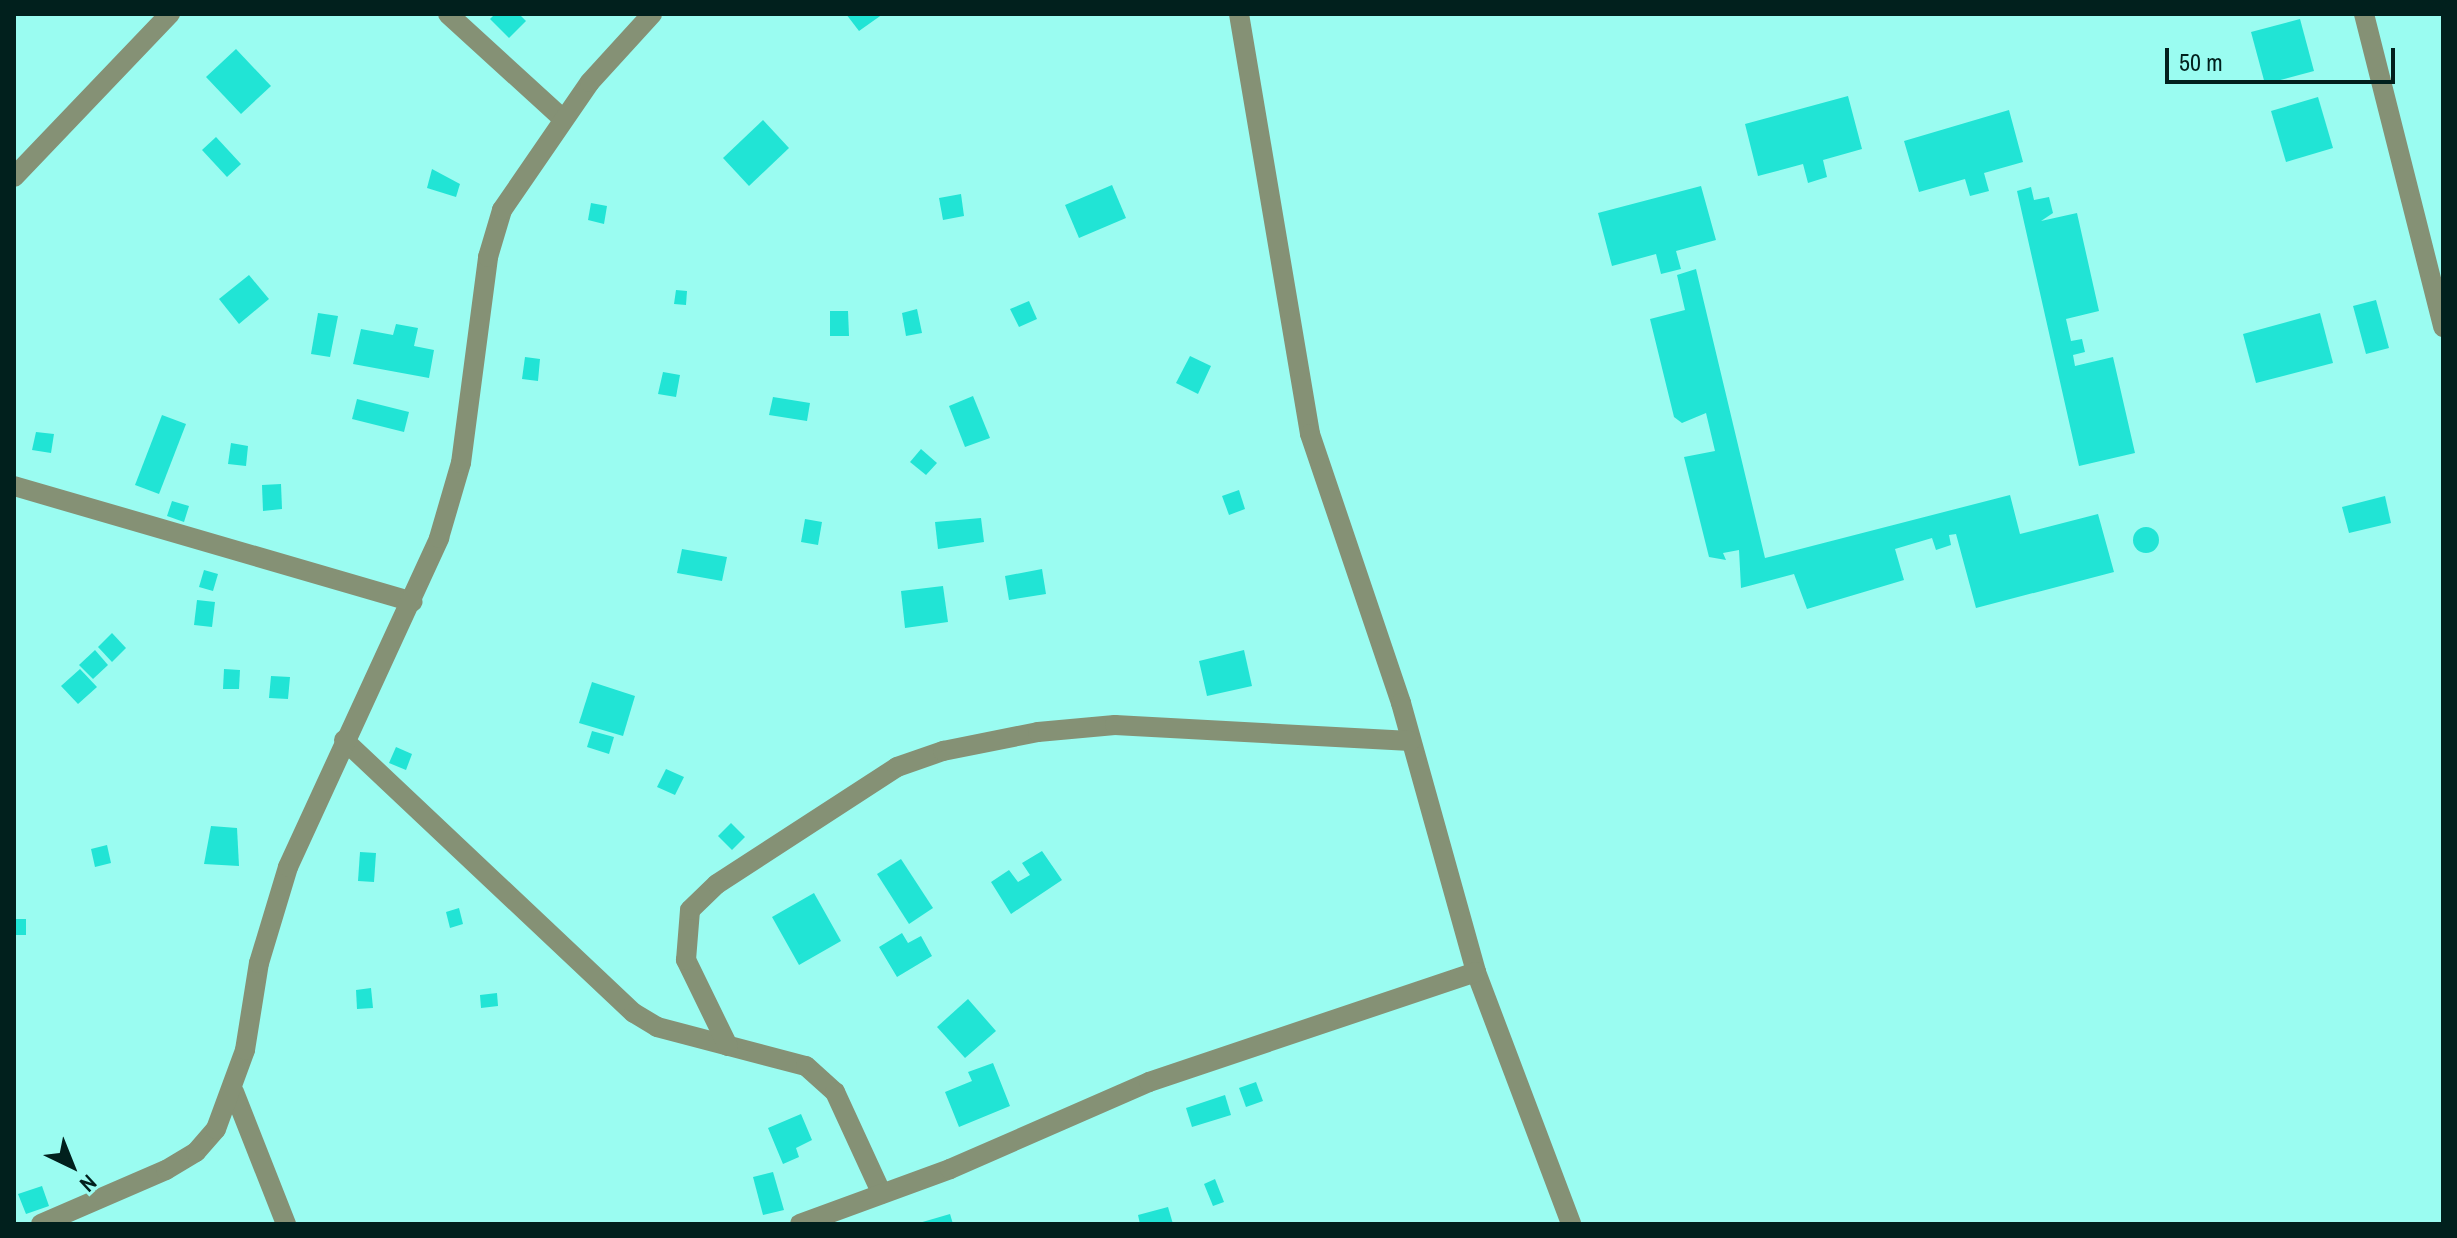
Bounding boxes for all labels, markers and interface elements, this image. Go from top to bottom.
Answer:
scale bar [2169,32,2399,82]
text: 50 m [2179,46,2223,78]
north arrow [32,1126,112,1206]
text: N [73,1168,103,1199]

